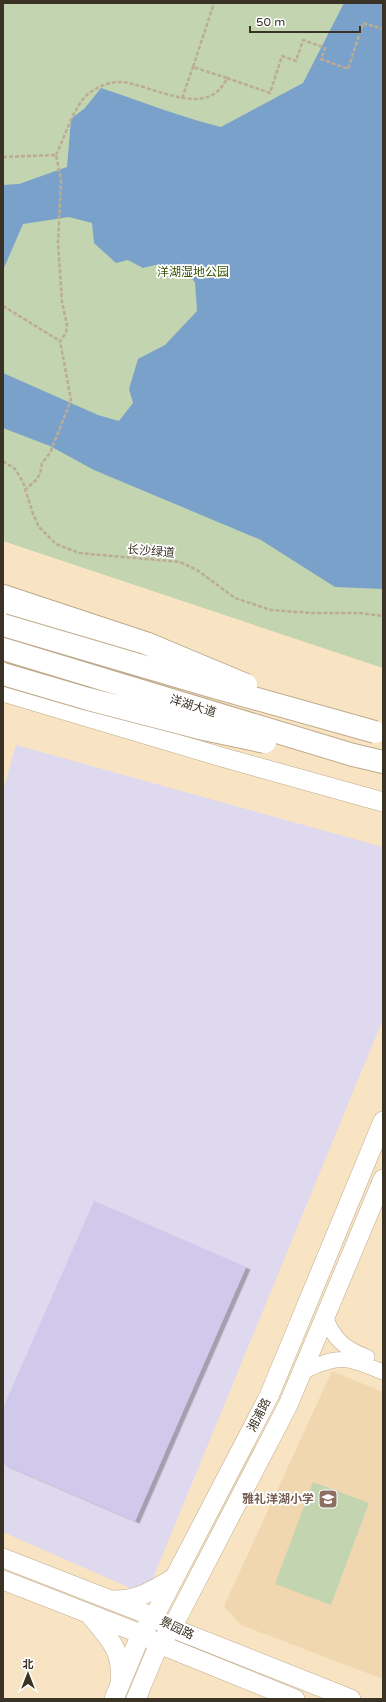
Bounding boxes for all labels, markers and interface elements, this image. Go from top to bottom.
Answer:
scale bar [250,8,360,34]
text: 50 m [256,15,285,29]
park label: 洋湖湿地公园 [157,265,229,279]
street label: 长沙绿道 [126,542,176,560]
street label: 洋湖大道 [168,692,218,720]
street label: 湘浦路 [245,1396,273,1434]
school or university icon: 雅礼洋湖小学 [317,1488,339,1510]
place label: 雅礼洋湖小学 [242,1492,314,1506]
street label: 景园路 [158,1614,196,1642]
north arrow [8,1654,48,1694]
text: 北 [23,1658,34,1671]

